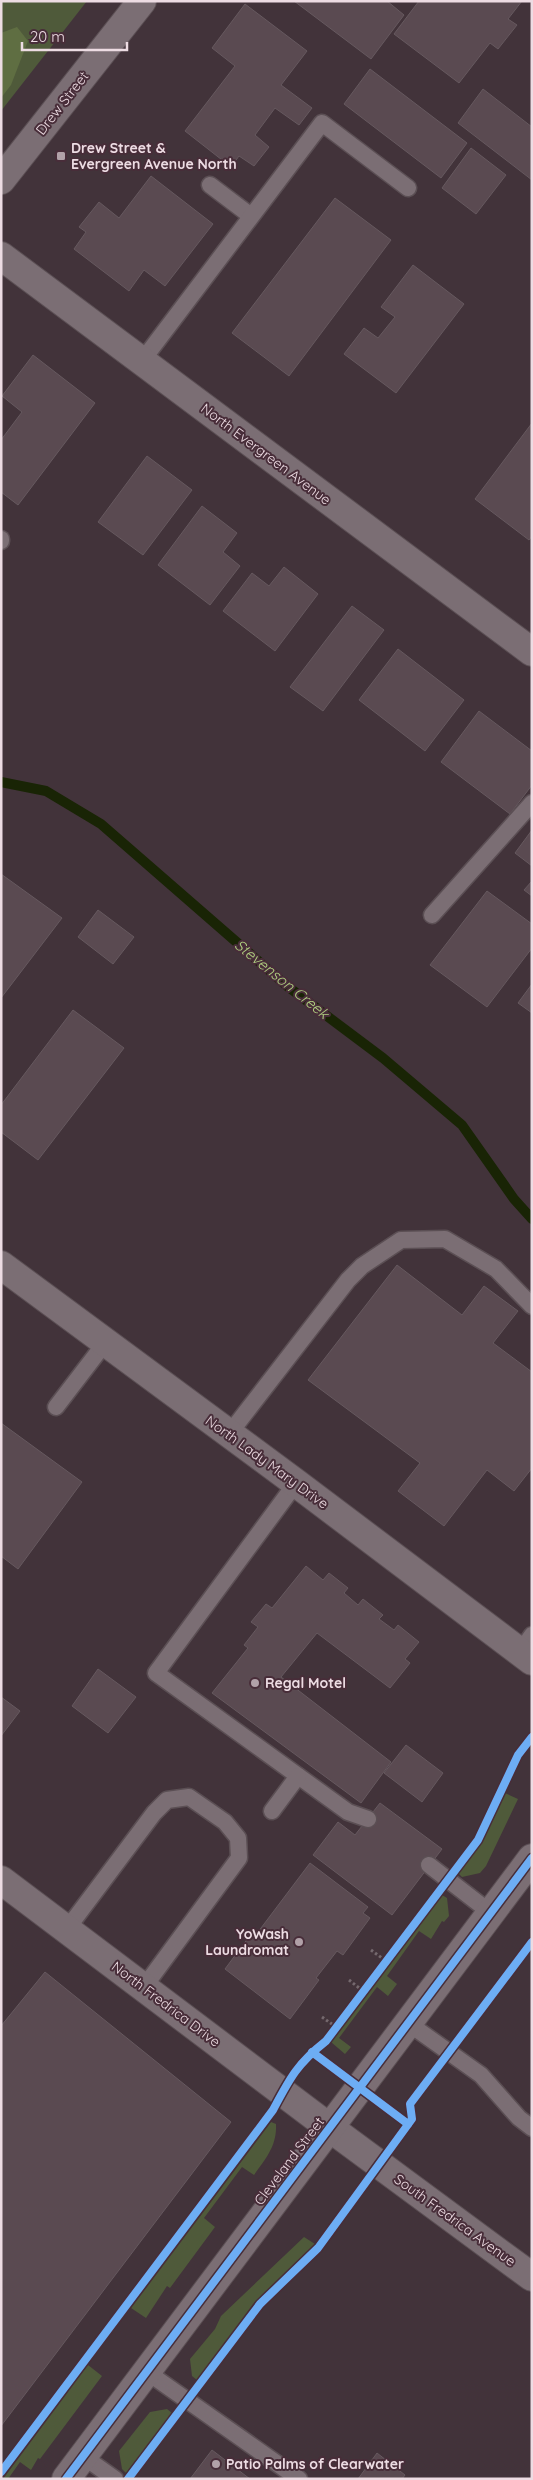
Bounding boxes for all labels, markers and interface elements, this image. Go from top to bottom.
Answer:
scale bar [22,20,128,52]
text: 20 m [30,27,65,46]
street label: Drew Street [32,67,93,138]
place label: Drew Street & Evergreen Avenue North [71,139,237,173]
marker: Drew Street & Evergreen Avenue North [55,150,67,162]
street label: North Evergreen Avenue [197,399,335,509]
water label: Stevenson Creek [231,935,335,1024]
street label: North Lady Mary Drive [202,1411,332,1513]
place label: Regal Motel [265,1674,346,1692]
marker: Regal Motel [249,1677,261,1689]
place label: YoWash Laundromat [205,1925,289,1959]
marker: YoWash Laundromat [293,1936,305,1948]
street label: North Fredrica Drive [108,1957,224,2051]
street label: Cleveland Street [250,2113,328,2209]
street label: South Fredrica Avenue [391,2170,519,2270]
place label: Patio Palms of Clearwater [226,2455,404,2473]
marker: Patio Palms of Clearwater [210,2458,222,2470]

